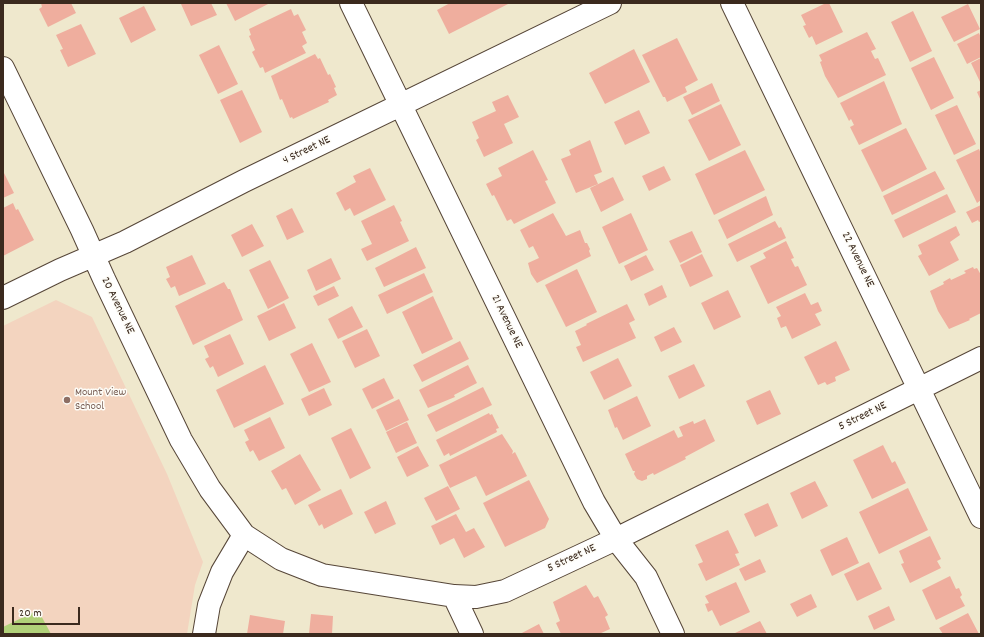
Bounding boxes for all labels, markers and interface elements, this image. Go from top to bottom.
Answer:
street label: 4 Street NE [281,133,333,169]
street label: 22 Avenue NE [837,230,877,290]
street label: 20 Avenue NE [97,275,137,337]
street label: 21 Avenue NE [487,293,525,351]
place label: Mount View School [75,386,126,414]
marker: Mount View School [62,395,72,405]
street label: 5 Street NE [837,399,889,435]
street label: 5 Street NE [546,542,598,576]
scale bar [14,599,82,625]
text: 20 m [19,605,42,622]

